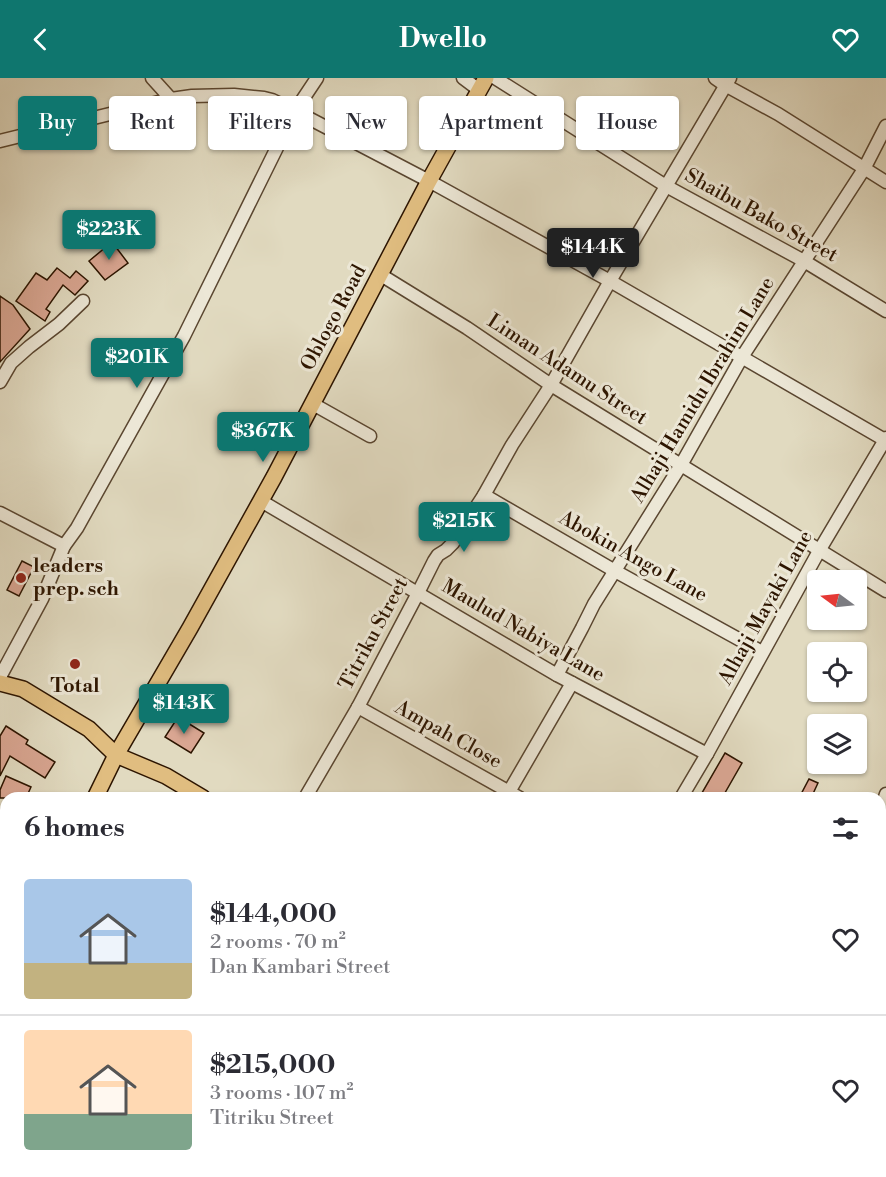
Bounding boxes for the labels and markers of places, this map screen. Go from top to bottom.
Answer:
pin: $223K [67,210,151,261]
pin: $144K [551,228,635,279]
pin: $201K [95,338,179,389]
pin: $367K [221,412,305,463]
pin: $215K [422,502,506,553]
place label: leaders prep. sch [33,554,120,602]
marker: leaders prep. sch [14,571,28,585]
marker: Total [68,657,82,671]
place label: Total [50,674,100,699]
pin: $143K [142,684,226,735]

